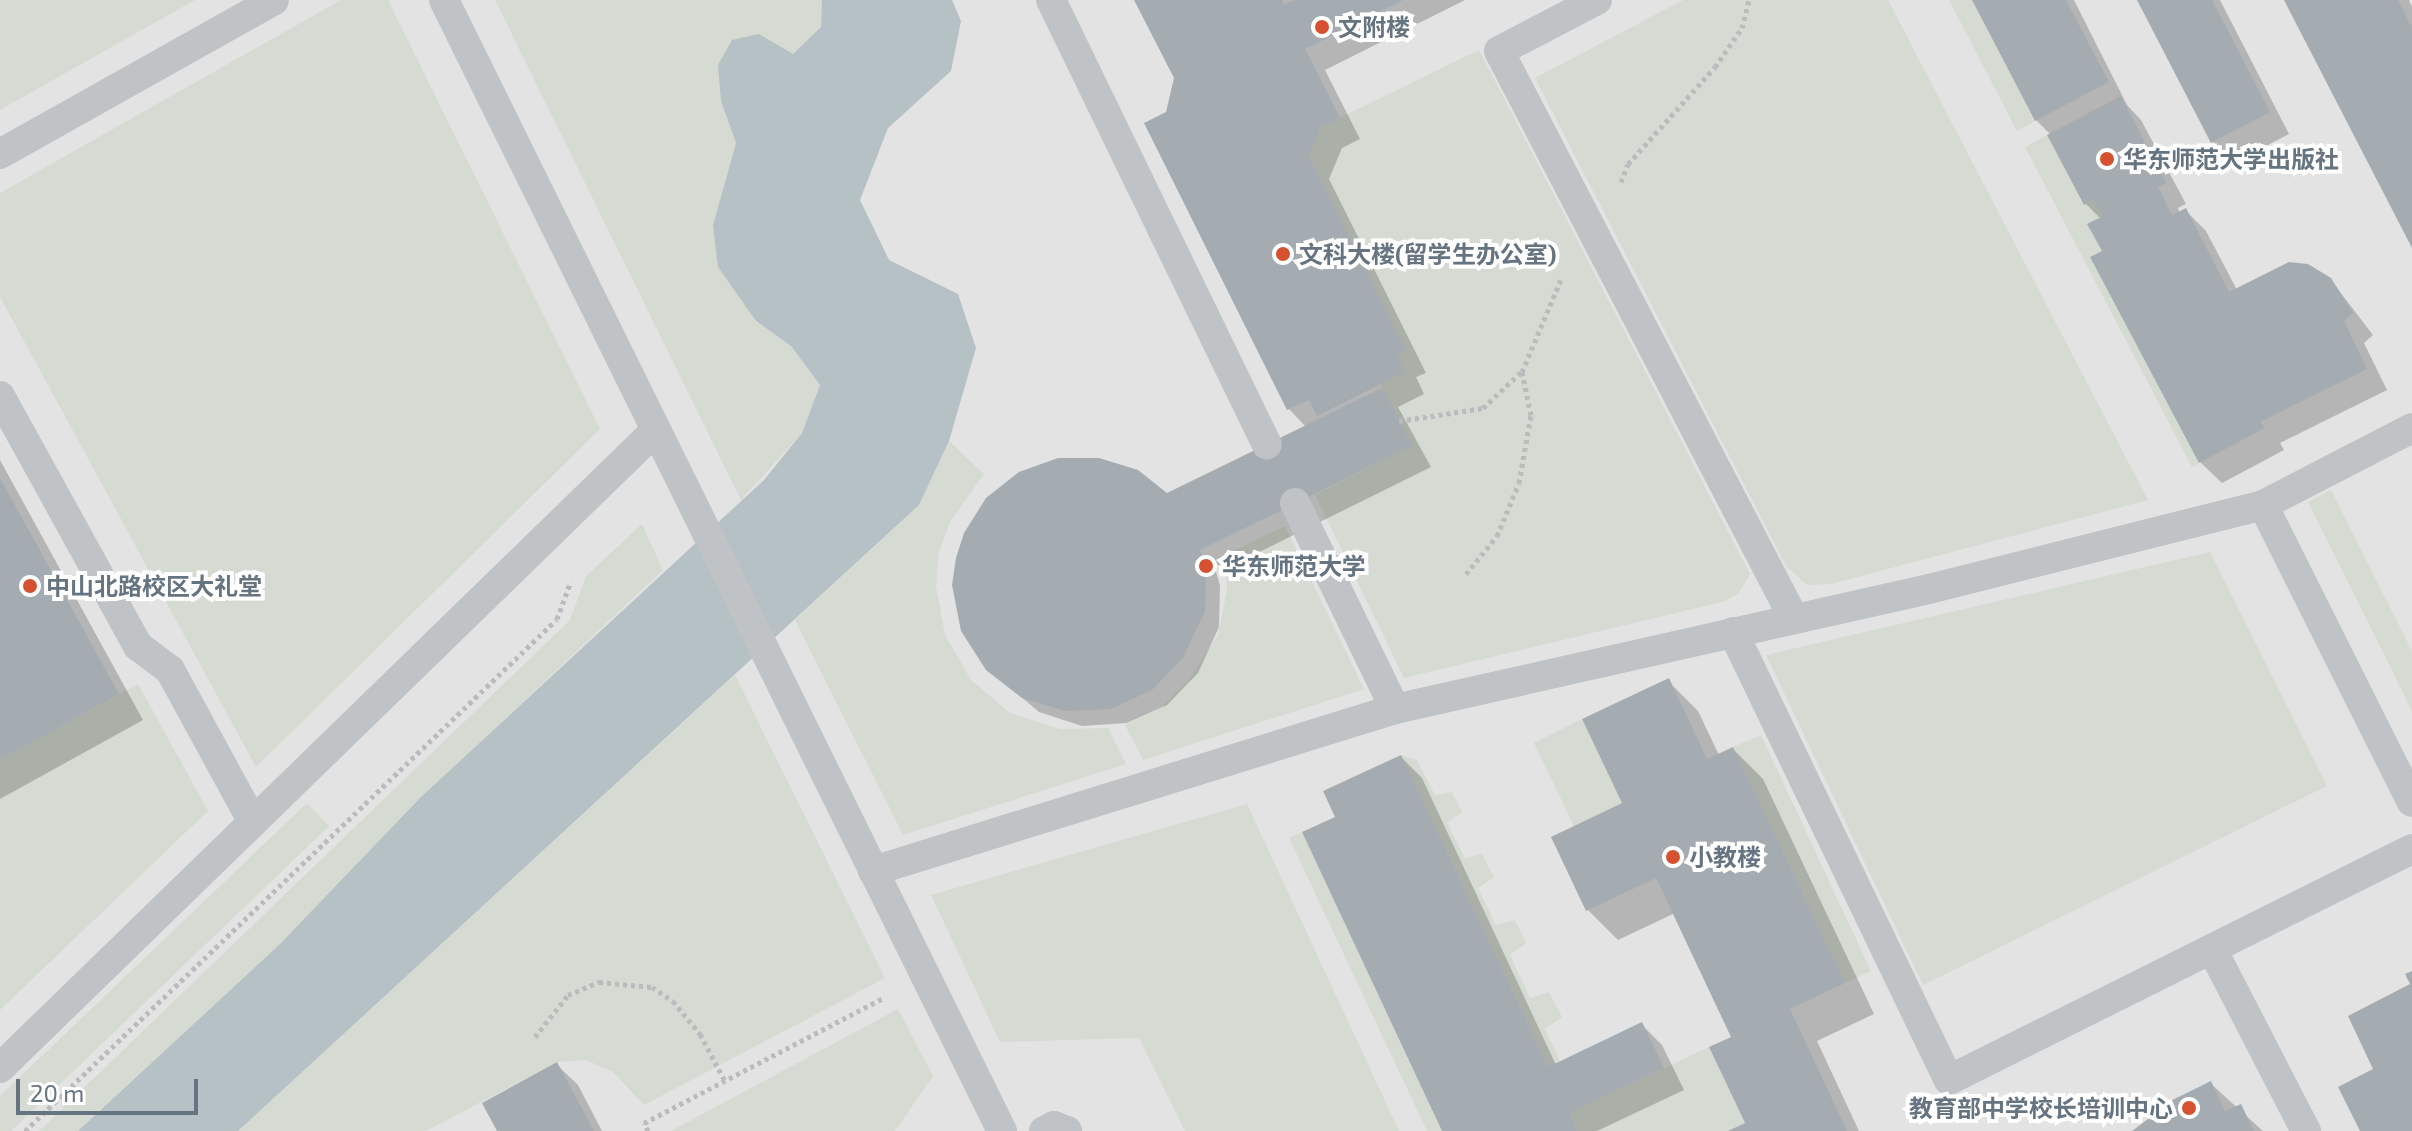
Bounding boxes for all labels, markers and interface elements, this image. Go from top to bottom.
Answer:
place label: 文附楼 [1338,13,1410,41]
marker: 文附楼 [1313,18,1331,36]
place label: 华东师范大学出版社 [2123,145,2339,173]
marker: 华东师范大学出版社 [2098,150,2116,168]
place label: 文科大楼(留学生办公室) [1299,240,1557,268]
marker: 文科大楼(留学生办公室) [1274,245,1292,263]
place label: 华东师范大学 [1222,552,1366,580]
marker: 华东师范大学 [1197,557,1215,575]
place label: 中山北路校区大礼堂 [46,572,262,600]
marker: 中山北路校区大礼堂 [21,577,39,595]
place label: 小教楼 [1689,843,1761,871]
marker: 小教楼 [1664,848,1682,866]
scale bar [20,1063,202,1113]
text: 20 m [30,1078,84,1107]
place label: 教育部中学校长培训中心 [1909,1094,2173,1122]
marker: 教育部中学校长培训中心 [2180,1099,2198,1117]

